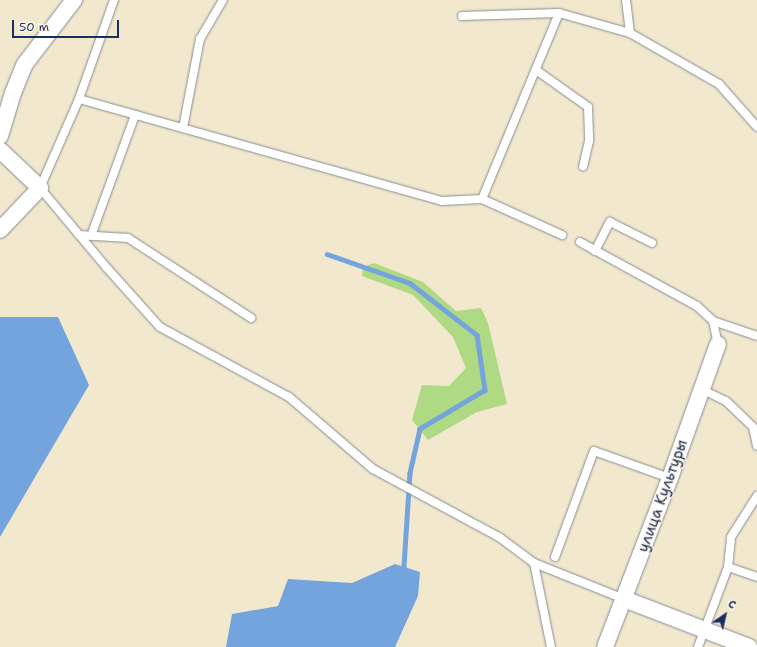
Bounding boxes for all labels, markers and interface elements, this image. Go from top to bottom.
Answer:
scale bar [14,12,121,38]
text: 50 m [19,19,49,35]
street label: улица Культуры [634,437,692,555]
north arrow [705,595,745,635]
text: С [725,597,739,613]

